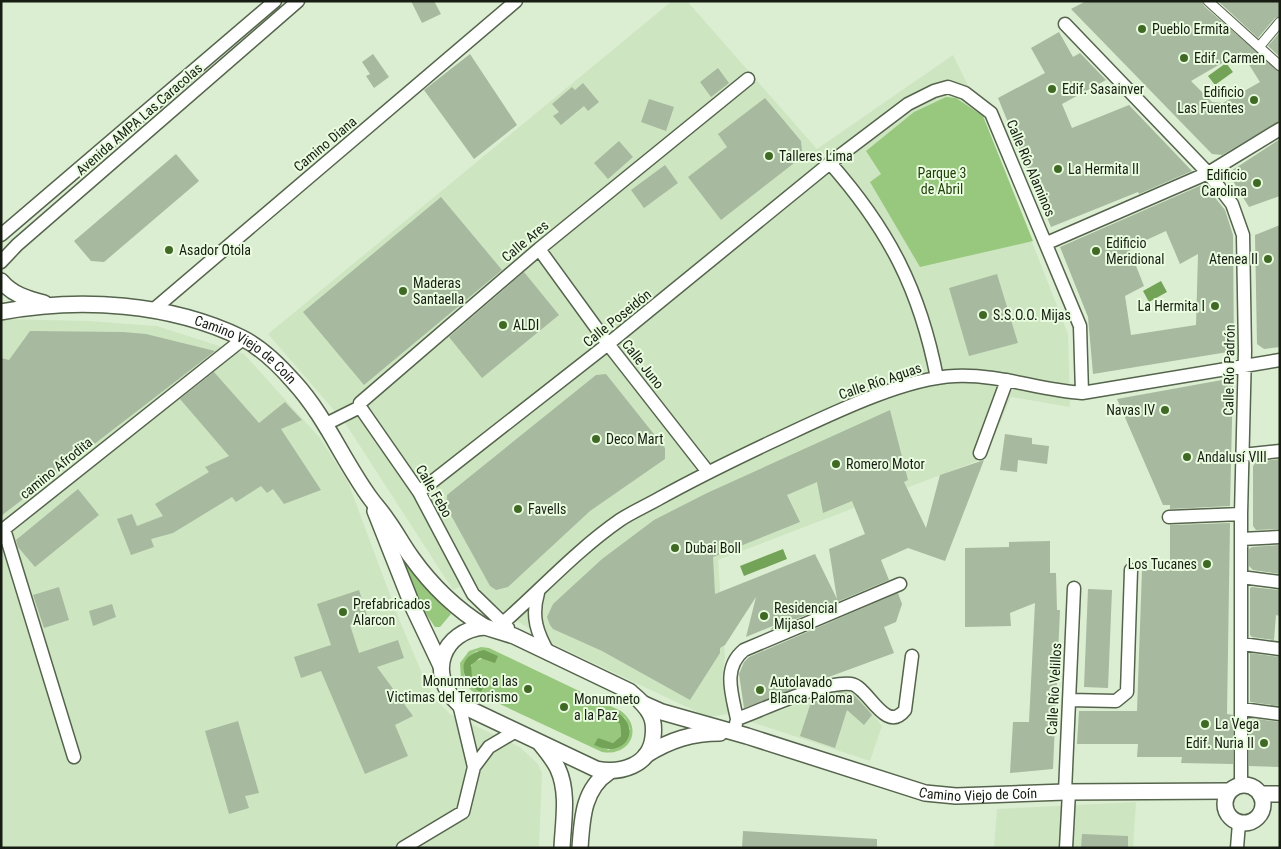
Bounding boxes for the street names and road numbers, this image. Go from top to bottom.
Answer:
street label: Avenida AMPA Las Caracolas [73,60,205,178]
street label: Camino Diana [290,113,360,175]
street label: Calle Río Alaminos [1003,117,1059,219]
street label: Calle Ares [498,217,552,265]
street label: Calle Poseidón [580,286,654,350]
street label: Camino Viejo de Coín [193,312,300,387]
street label: Calle Río Padrón [1220,324,1238,416]
street label: Calle Juno [619,336,667,392]
street label: Calle Río Aguas [836,359,924,403]
street label: camino Afrodita [17,434,95,502]
street label: Calle Febo [413,462,455,520]
street label: Calle Río Velillos [1044,643,1064,735]
street label: Camino Viejo de Coín [917,784,1037,804]

